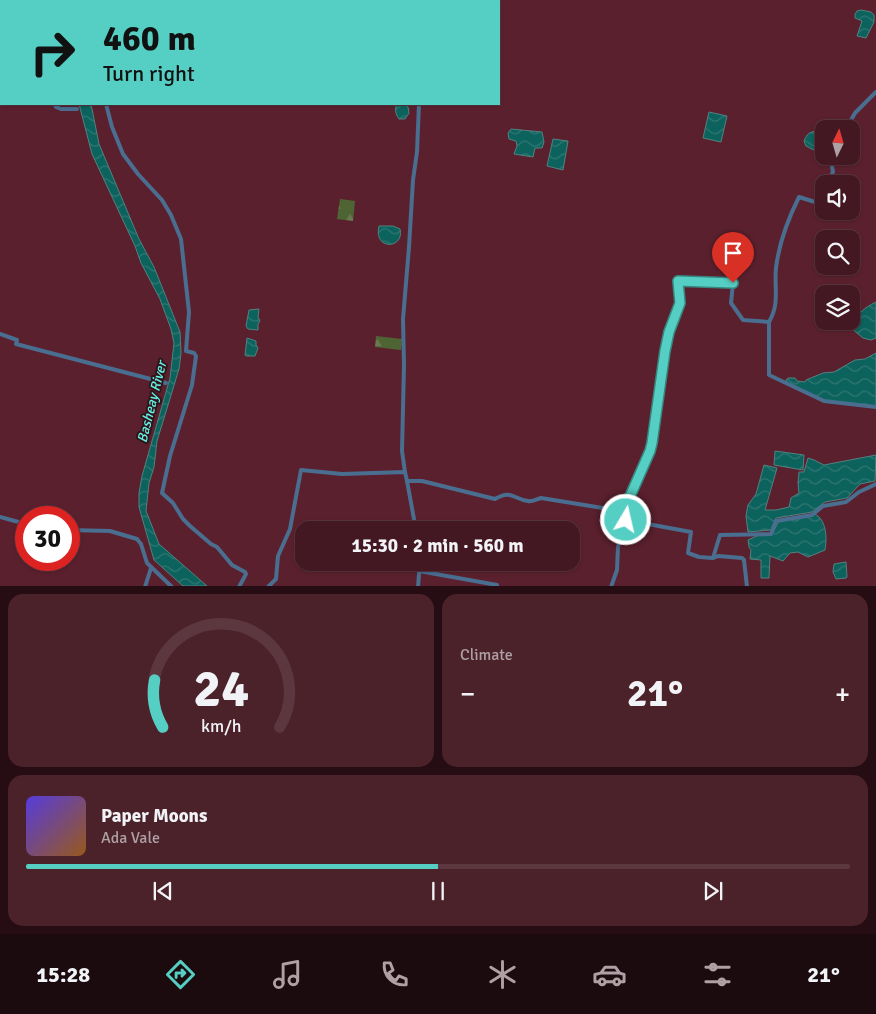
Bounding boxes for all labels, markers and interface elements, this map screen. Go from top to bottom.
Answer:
text: 460 m [103,17,196,60]
icon: right [20,20,85,85]
text: Turn right [103,60,195,87]
north arrow [815,120,860,165]
map controls [815,120,860,330]
button: sound [815,175,860,220]
button: search [815,230,860,275]
pin [712,232,754,283]
icon: arrive [719,239,747,267]
button: layers [815,285,860,330]
water label: Basheay River [134,358,171,444]
position arrow [599,493,651,545]
speed limit sign: 30 [15,506,80,571]
text: 15:30 · 2 min · 560 m [351,534,524,558]
text: Climate [460,645,513,665]
text: 24 [193,657,249,721]
text: 21° [627,670,683,717]
text: − [460,677,475,711]
text: + [835,677,850,711]
text: km/h [201,715,241,737]
text: Paper Moons [101,804,207,828]
text: Ada Vale [101,828,160,848]
icon: previous [149,877,177,905]
icon: pause [424,877,452,905]
icon: next [699,877,727,905]
icon: directions [163,957,198,992]
icon: music [270,957,305,992]
icon: phone [377,957,412,992]
icon: climate [485,957,520,992]
icon: car [592,957,627,992]
icon: filters [700,957,735,992]
text: 15:28 [36,961,90,988]
text: 21° [807,961,840,988]

